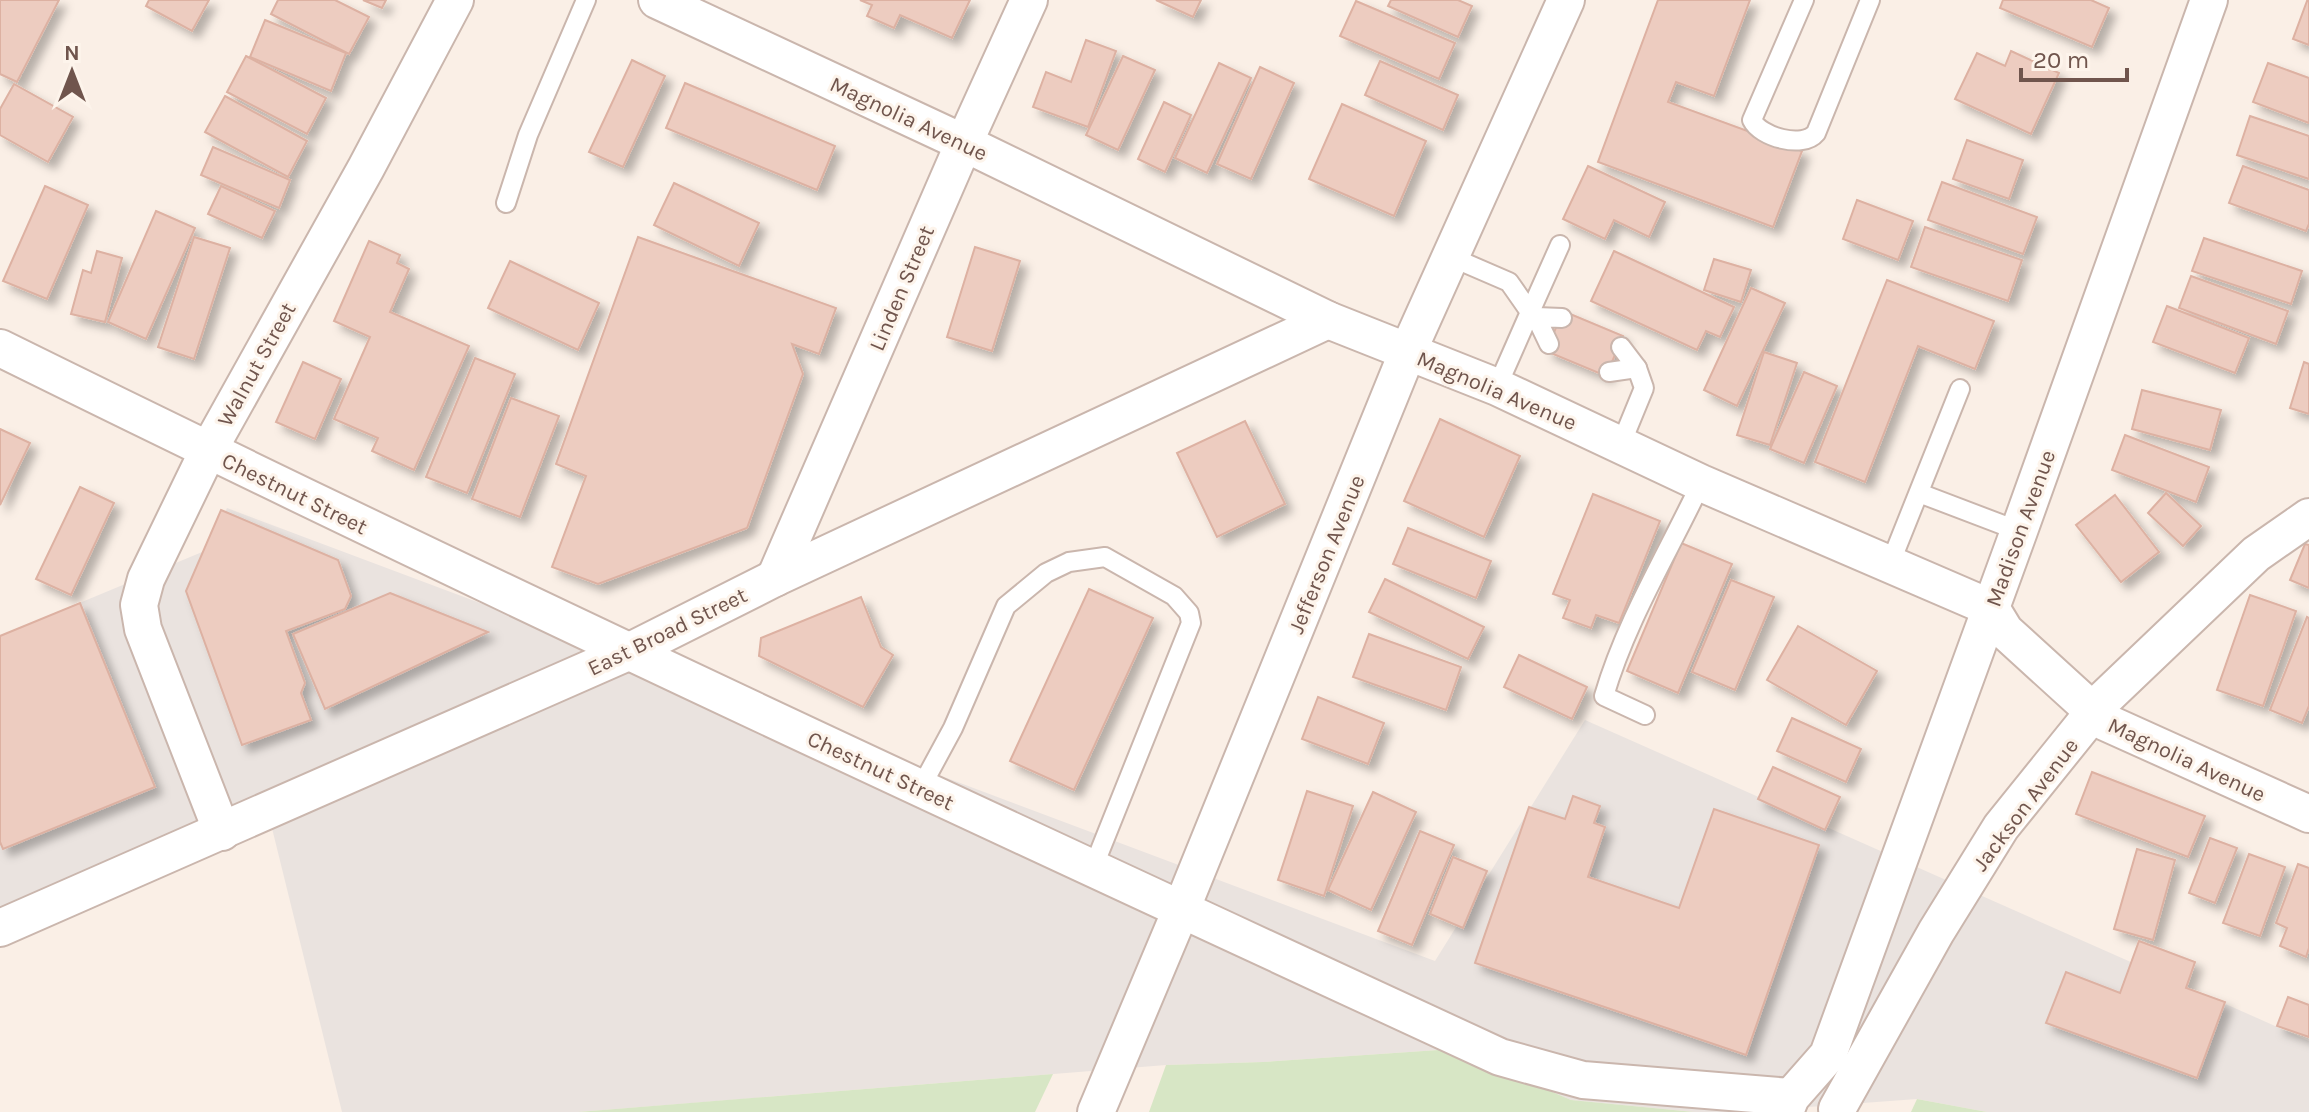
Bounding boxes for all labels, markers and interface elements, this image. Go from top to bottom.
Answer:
north arrow [32,32,112,112]
scale bar [2021,32,2127,82]
text: N [64,40,80,66]
text: 20 m [2033,46,2089,74]
street label: Magnolia Avenue [826,71,992,167]
street label: Linden Street [864,222,940,355]
street label: Walnut Street [212,298,302,431]
street label: Magnolia Avenue [1413,346,1580,436]
street label: Madison Avenue [1981,446,2061,610]
street label: Chestnut Street [218,447,371,540]
street label: Jefferson Avenue [1283,471,1371,638]
street label: East Broad Street [584,582,751,682]
street label: Magnolia Avenue [2104,712,2270,808]
street label: Chestnut Street [803,726,958,816]
street label: Jackson Avenue [1968,733,2084,876]

